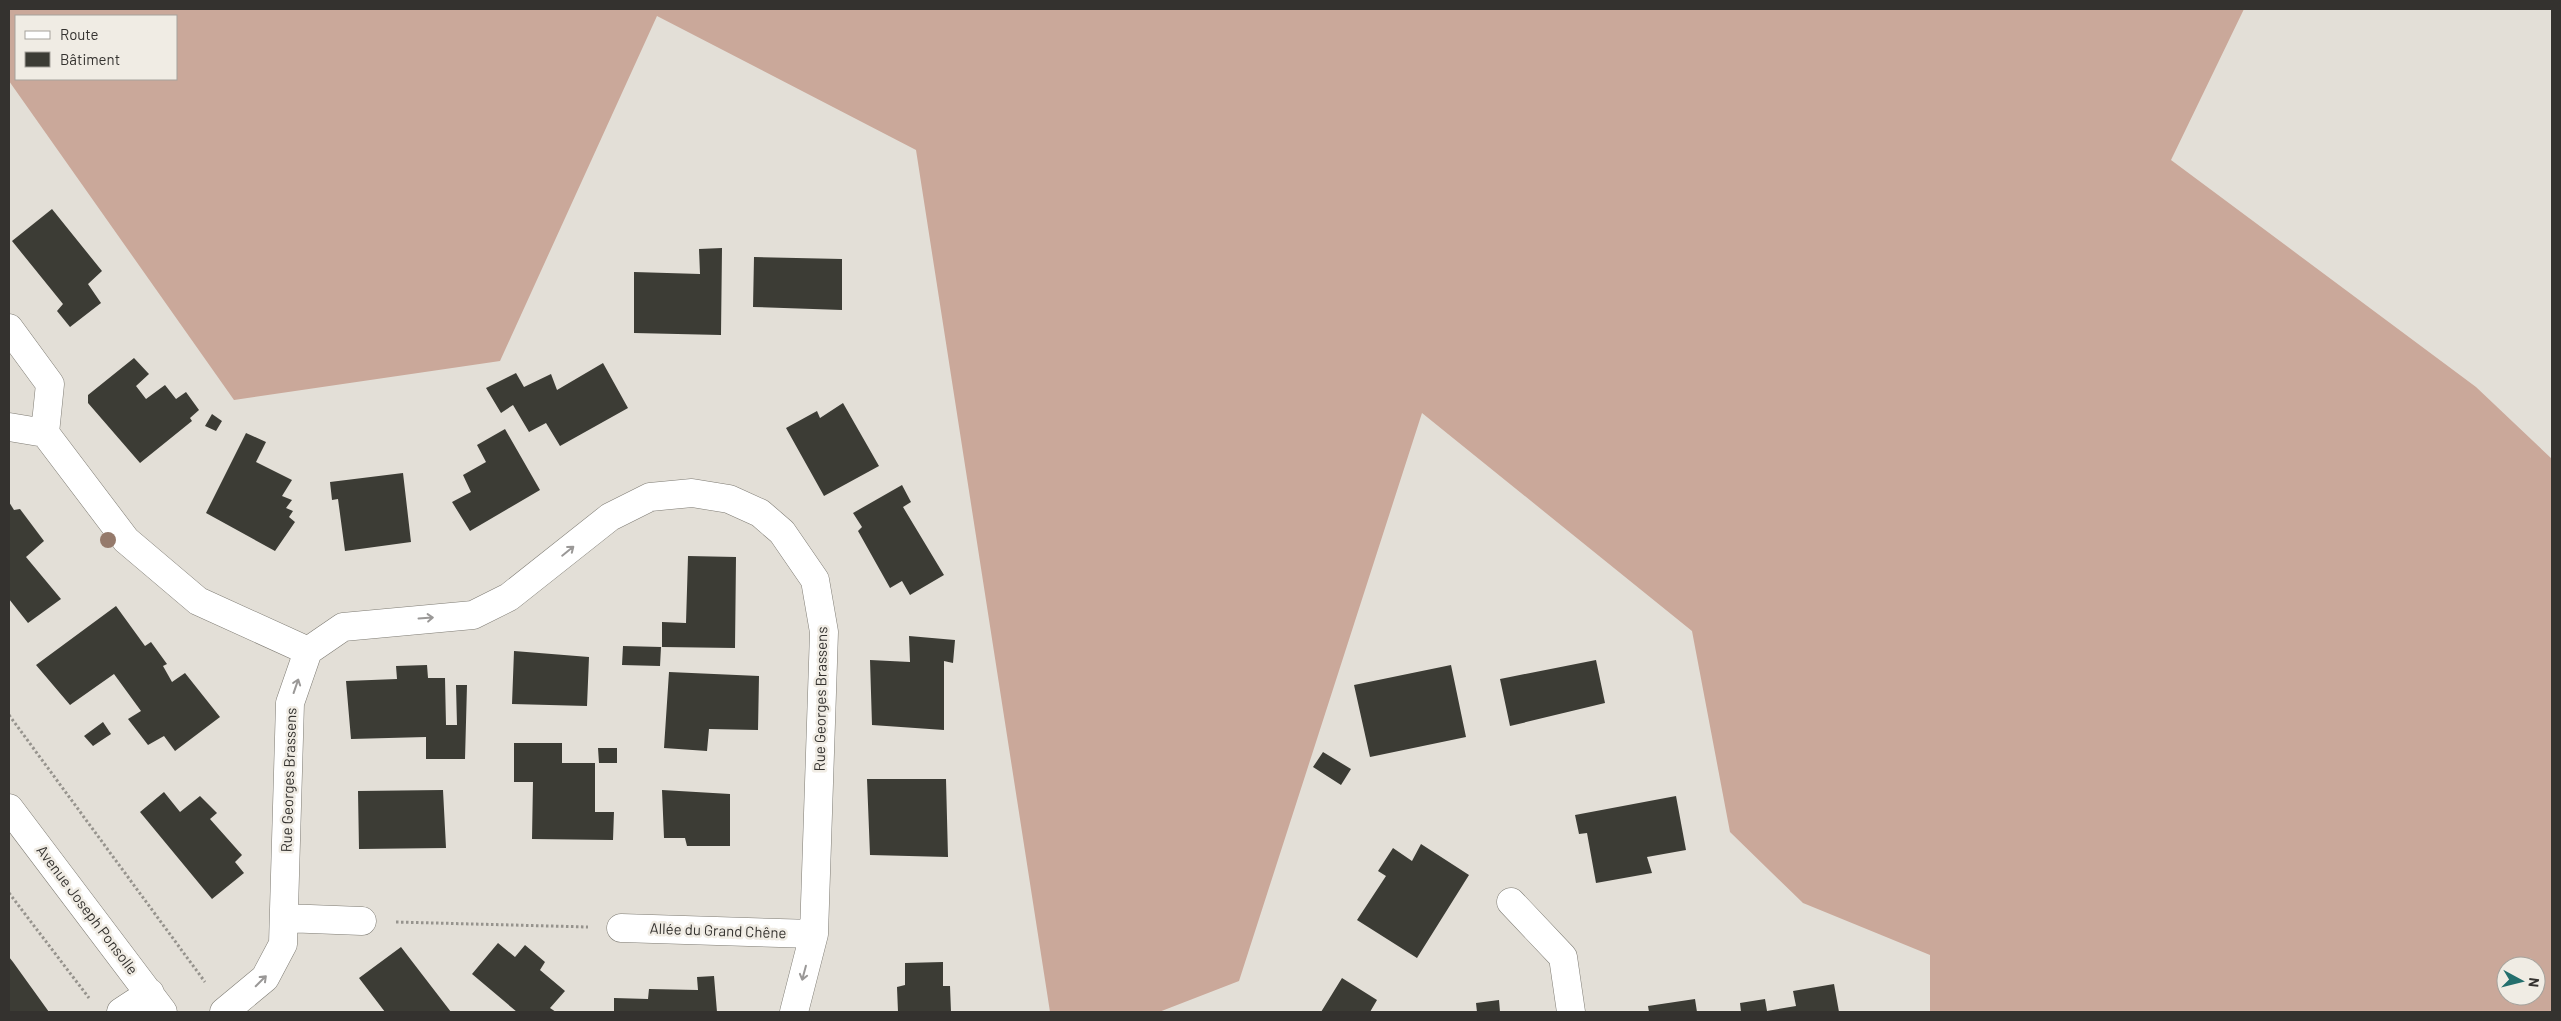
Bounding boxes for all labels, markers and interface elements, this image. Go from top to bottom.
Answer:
legend [15,15,178,80]
text: Route [60,25,99,43]
text: Bâtiment [60,50,120,68]
one-way arrow [561,545,574,556]
one-way arrow [418,614,434,623]
street label: Rue Georges Brassens [810,626,830,772]
one-way arrow [292,679,301,694]
street label: Rue Georges Brassens [276,707,300,853]
street label: Avenue Joseph Ponsolle [33,841,142,978]
street label: Allée du Grand Chêne [649,919,787,941]
north arrow [2496,956,2546,1006]
one-way arrow [799,965,809,981]
one-way arrow [255,975,267,987]
text: N [2525,977,2543,988]

